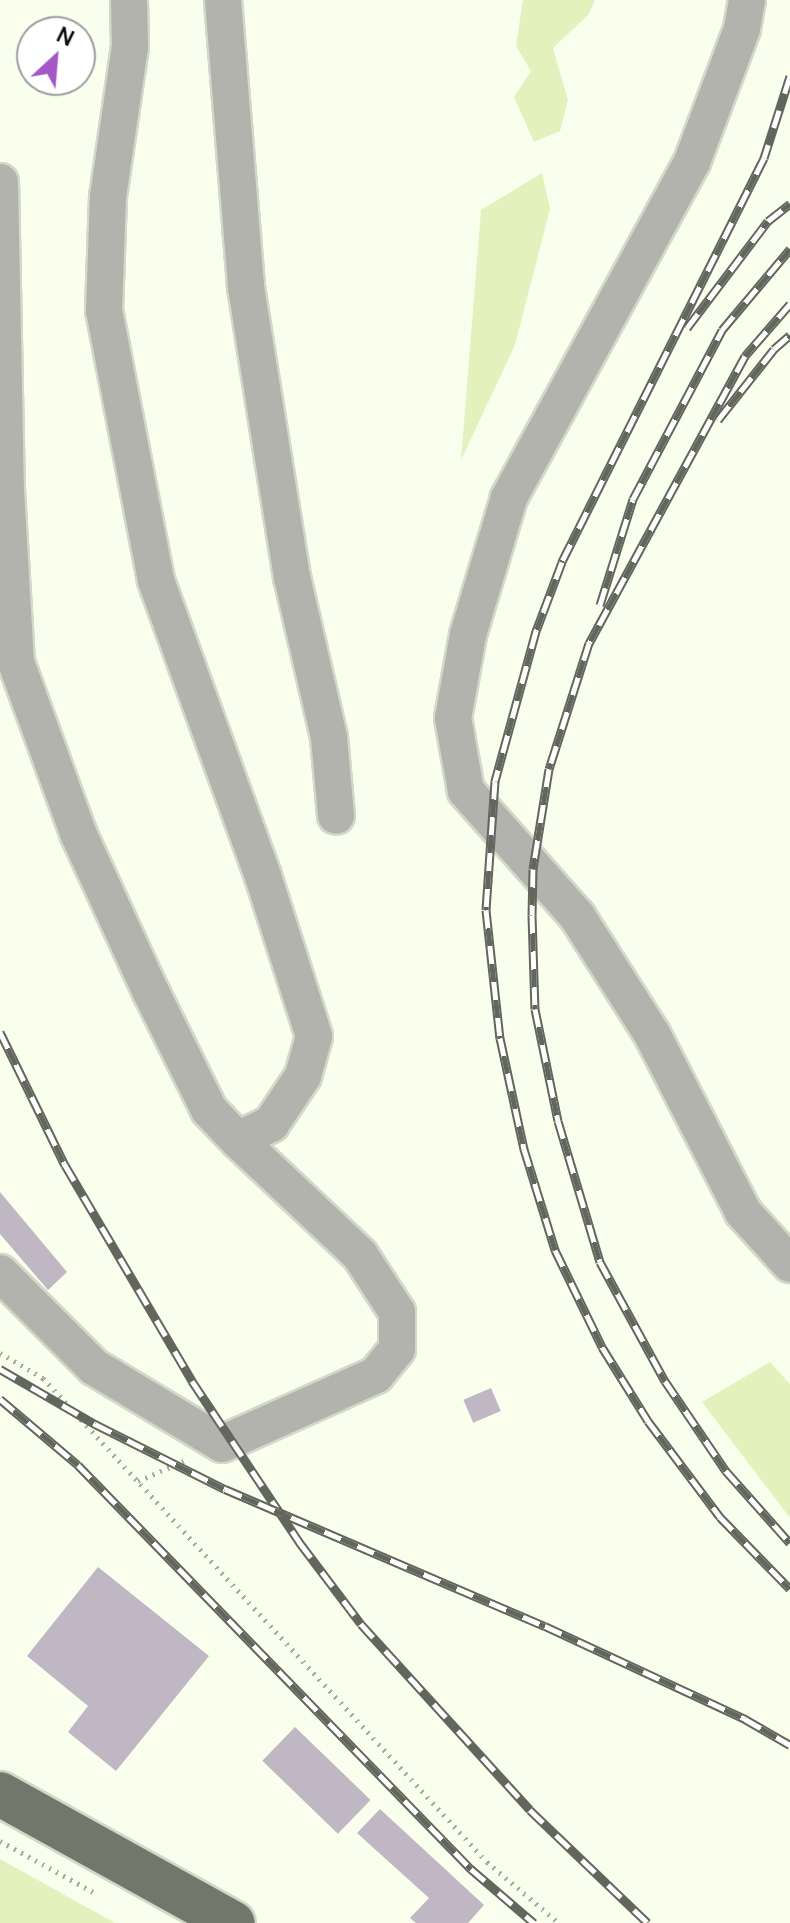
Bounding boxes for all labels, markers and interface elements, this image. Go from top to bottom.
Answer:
north arrow [16,16,96,96]
text: N [52,19,79,53]

